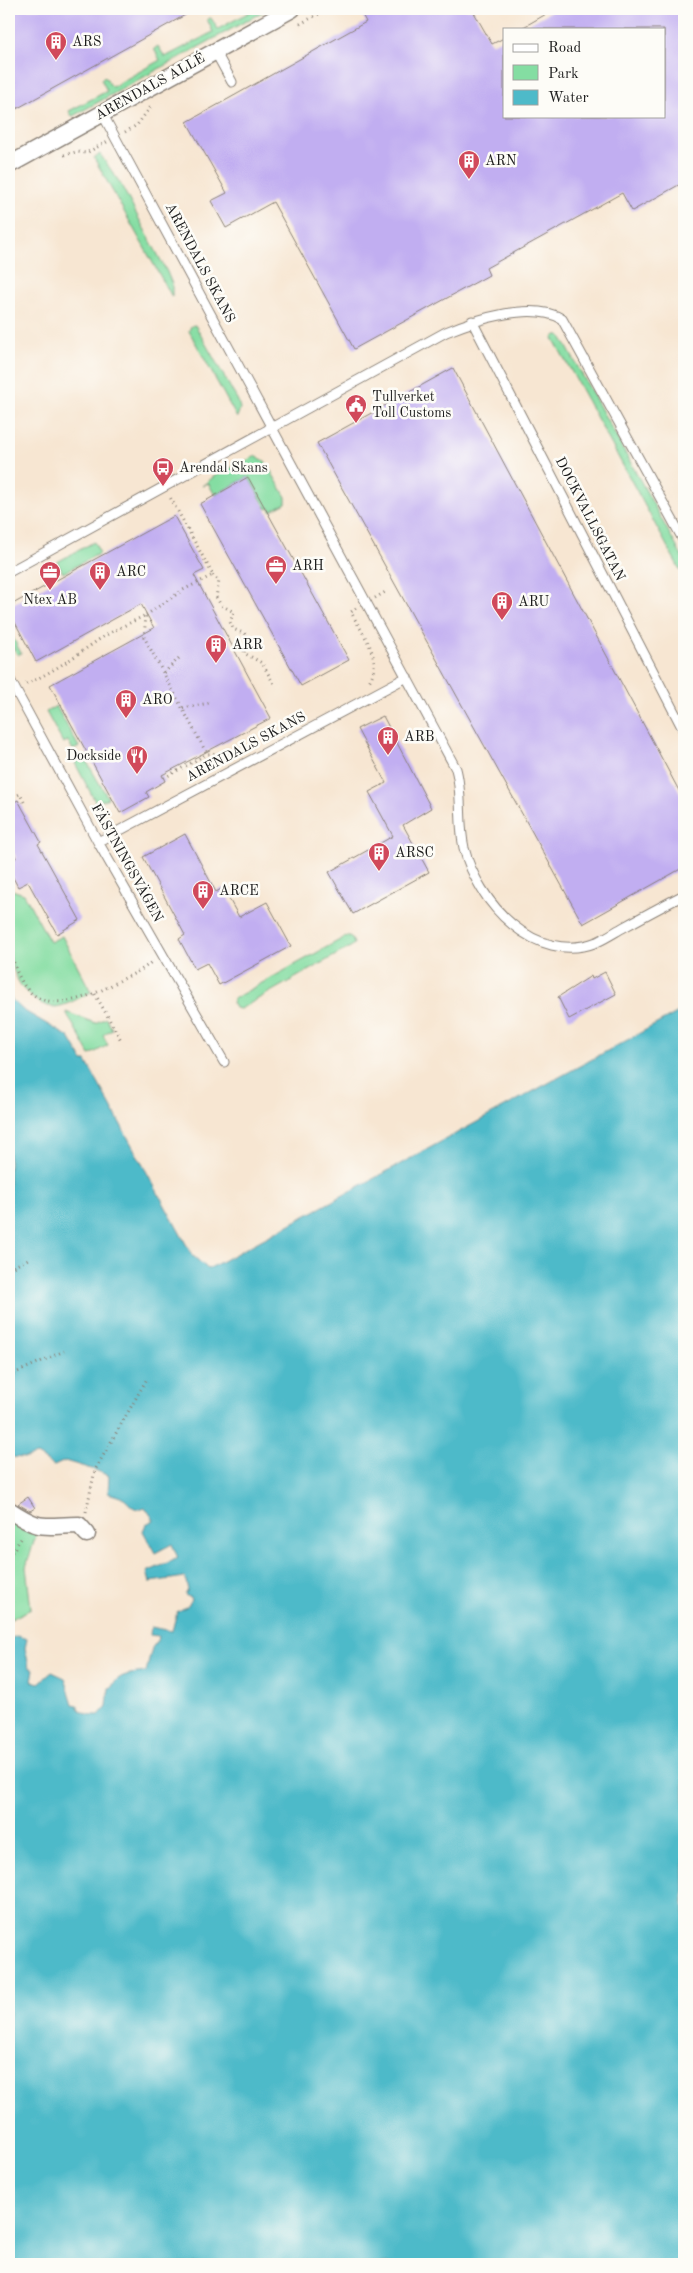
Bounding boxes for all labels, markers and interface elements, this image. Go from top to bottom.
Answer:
legend [503,28,666,118]
building icon: ARS [44,30,68,61]
place label: ARS [72,35,101,49]
text: Road [548,41,582,56]
street label: ARENDALS ALLÉ [91,48,207,123]
text: Park [548,67,579,82]
text: Water [548,91,589,106]
building icon: ARN [457,149,481,180]
place label: ARN [485,154,517,168]
street label: ARENDALS SKANS [163,201,237,325]
place label: Tullverket Toll Customs [372,390,451,420]
public building icon: Tullverket Toll Customs [344,393,368,424]
street label: DOCKVALLSGATAN [553,455,627,583]
bus stop icon: Arendal Skans [151,456,175,487]
place label: Arendal Skans [179,461,268,475]
office icon: ARH [264,554,288,585]
place label: ARH [292,559,324,573]
office icon: Ntex AB [38,560,62,591]
building icon: ARC [88,560,112,591]
place label: ARC [116,565,146,579]
building icon: ARU [490,590,514,621]
place label: Ntex AB [23,593,77,607]
place label: ARU [518,595,549,609]
building icon: ARR [204,633,228,664]
place label: ARR [232,638,263,652]
building icon: ARO [114,688,138,719]
place label: ARO [142,693,173,707]
street label: ARENDALS SKANS [184,710,308,784]
building icon: ARB [376,725,400,756]
place label: ARB [404,730,434,744]
restaurant icon: Dockside [125,744,149,775]
place label: Dockside [66,749,121,763]
street label: FÄSTNINGSVÄGEN [89,800,168,925]
building icon: ARSC [367,841,391,872]
place label: ARSC [395,846,434,860]
building icon: ARCE [191,879,215,910]
place label: ARCE [219,884,259,898]

